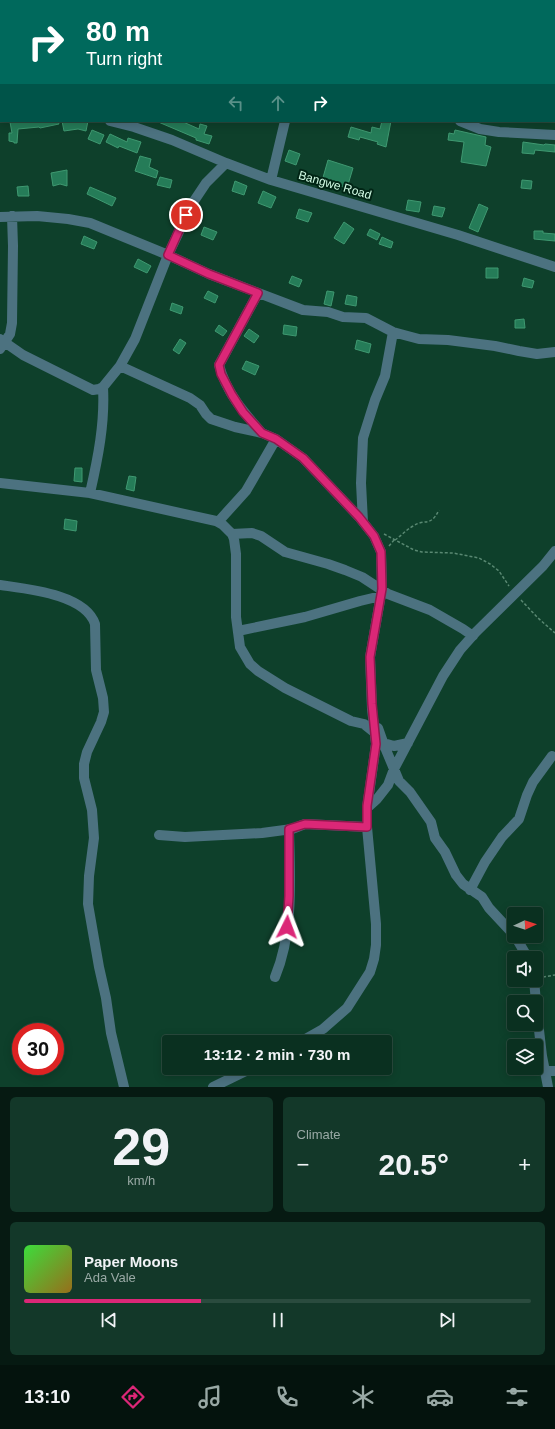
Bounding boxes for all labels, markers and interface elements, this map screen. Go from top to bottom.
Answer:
icon: right [20,16,72,68]
text: 80 m [86,16,150,47]
text: Turn right [86,49,162,69]
icon: left [225,92,247,114]
icon: ahead [267,92,289,114]
icon: right [309,92,331,114]
street label: Bangwe Road [297,168,373,202]
pin [169,198,203,232]
icon: arrive [175,204,197,226]
position arrow [266,906,308,948]
north arrow [507,907,543,943]
map controls [507,907,543,1075]
button: sound [507,951,543,987]
button: search [507,995,543,1031]
speed limit sign: 30 [12,1023,64,1075]
button: layers [507,1039,543,1075]
text: 13:12 · 2 min · 730 m [204,1046,350,1063]
text: 29 [112,1118,170,1176]
text: Climate [297,1127,341,1142]
text: 20.5° [379,1148,449,1181]
text: − [297,1152,309,1177]
text: + [518,1152,531,1177]
text: km/h [127,1173,155,1188]
text: Paper Moons [84,1253,178,1270]
text: Ada Vale [84,1270,136,1285]
icon: previous [98,1309,120,1331]
icon: pause [267,1309,289,1331]
icon: next [436,1309,458,1331]
icon: directions [119,1383,147,1411]
icon: music [196,1383,224,1411]
icon: phone [273,1383,301,1411]
icon: climate [349,1383,377,1411]
icon: car [426,1383,454,1411]
icon: filters [503,1383,531,1411]
text: 13:10 [24,1387,70,1407]

